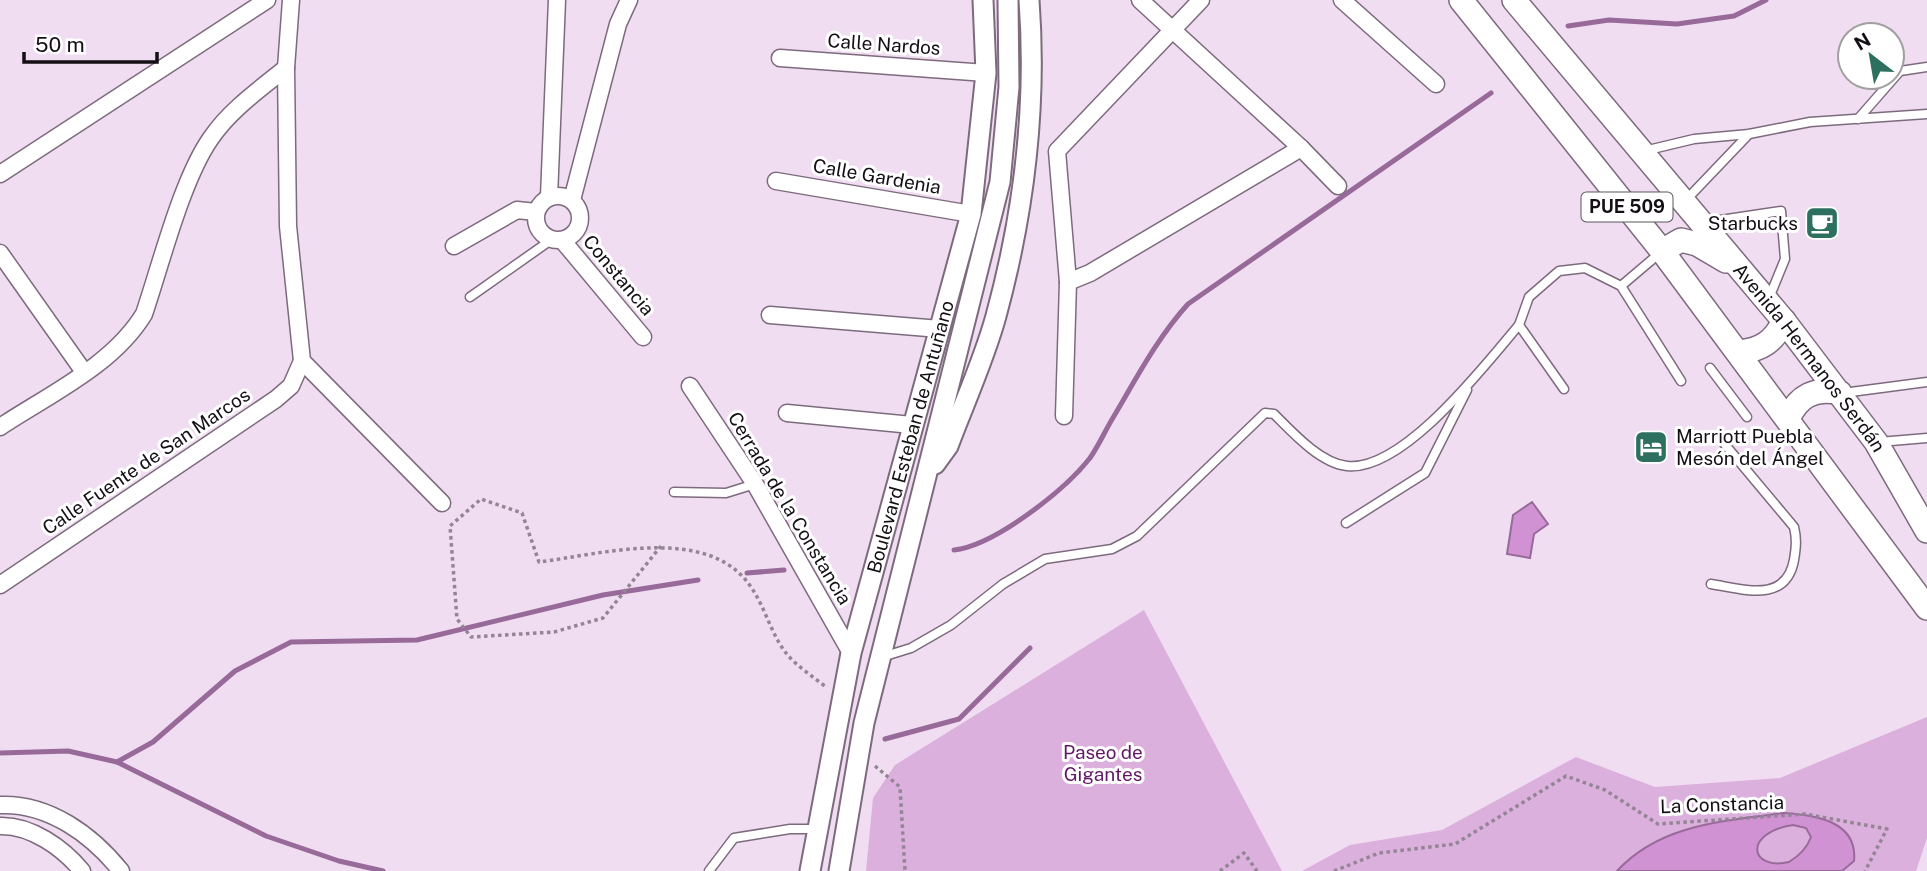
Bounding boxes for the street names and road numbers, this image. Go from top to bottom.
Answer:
street label: Calle Nardos [827,29,941,59]
street label: Calle Gardenia [811,154,943,198]
road number: PUE 509 [1582,192,1672,222]
street label: Constancia [579,230,659,320]
street label: Avenida Hermanos Serdán [1729,259,1890,456]
street label: Boulevard Esteban de Antuñano [862,298,958,576]
street label: Calle Fuente de San Marcos [38,383,254,539]
street label: Cerrada de la Constancia [724,408,856,608]
street label: La Constancia [1660,791,1784,817]

